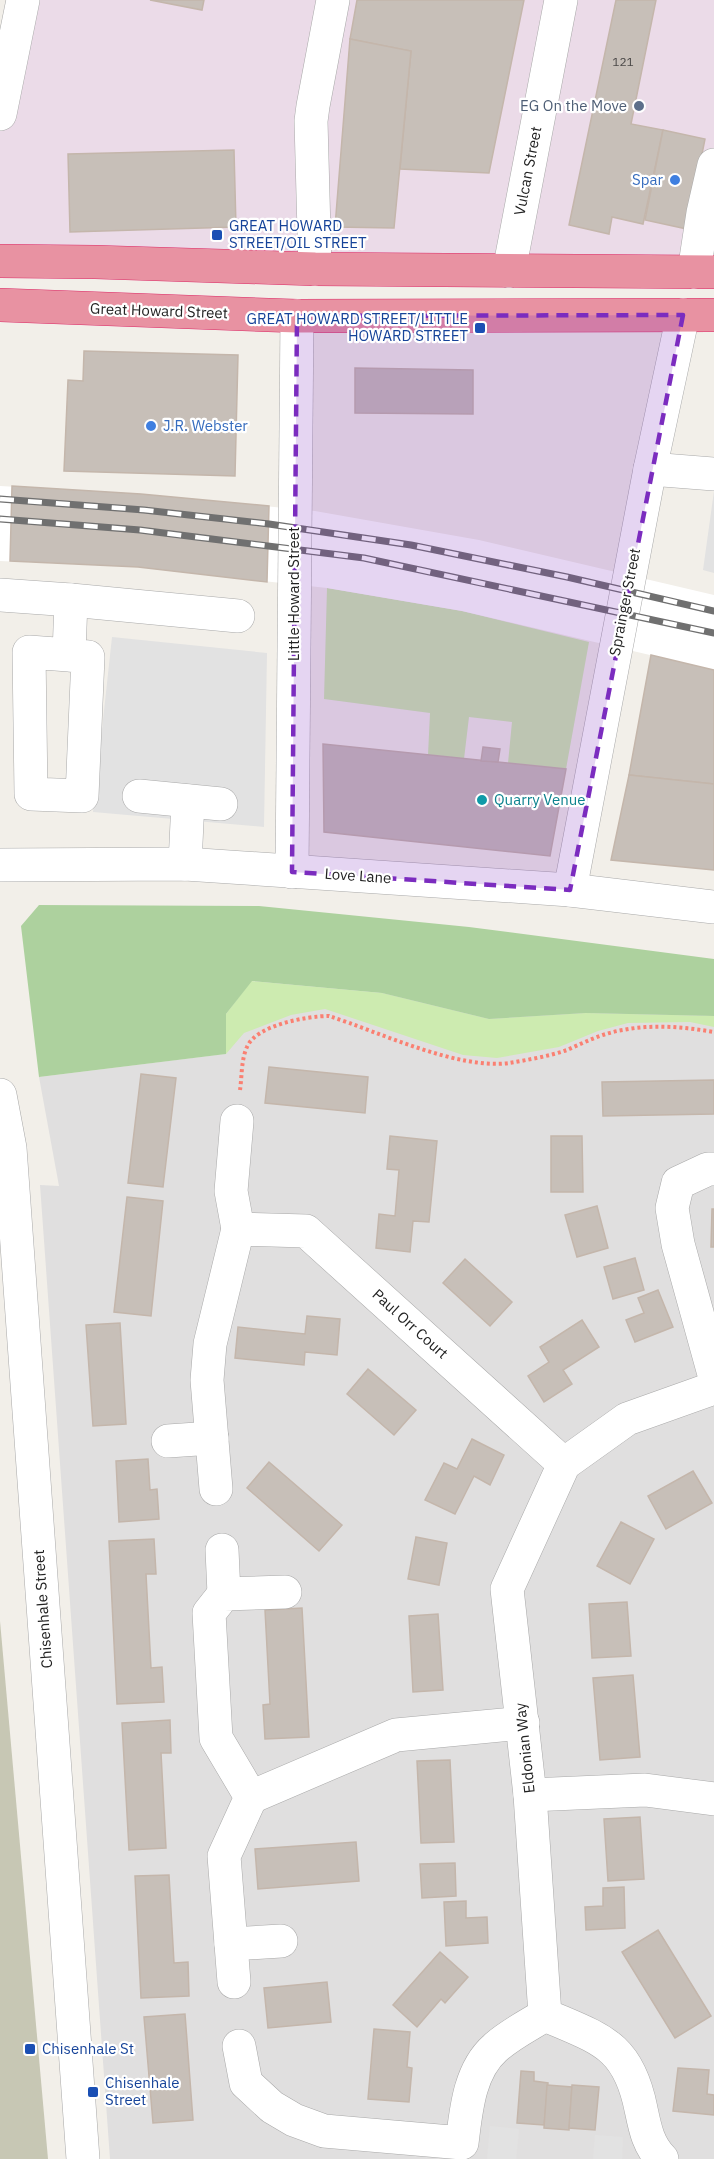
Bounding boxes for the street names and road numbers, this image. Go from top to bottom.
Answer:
street label: Vulcan Street [510,125,545,217]
street label: Great Howard Street [90,299,228,322]
street label: Little Howard Street [284,527,303,661]
street label: Sprainger Street [605,546,644,657]
street label: Love Lane [324,864,392,887]
street label: Paul Orr Court [369,1285,452,1363]
street label: Chisenhale Street [29,1549,56,1669]
street label: Eldonian Way [510,1701,539,1794]

